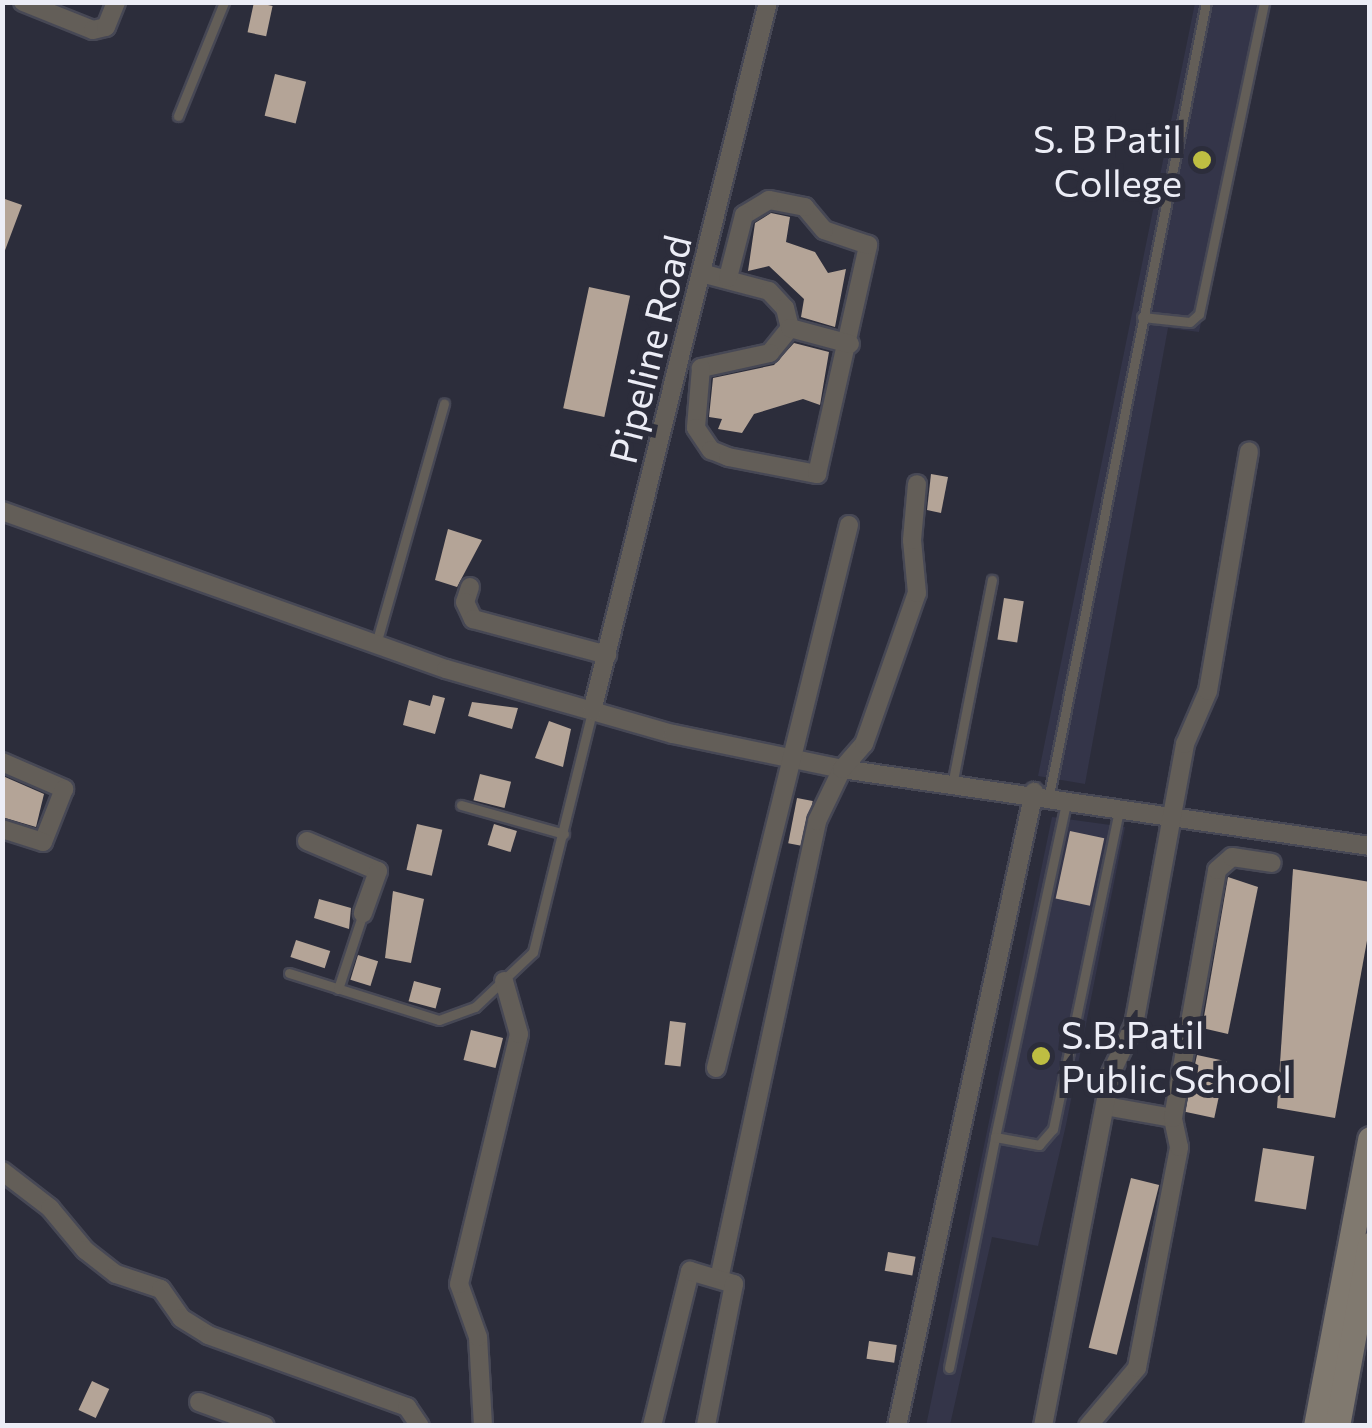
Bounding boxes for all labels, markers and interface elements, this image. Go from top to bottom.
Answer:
place label: S. B Patil College [1033,115,1182,204]
marker: S. B Patil College [1191,149,1213,171]
street label: Pipeline Road [599,230,699,468]
place label: S.B.Patil Public School [1061,1011,1292,1100]
marker: S.B.Patil Public School [1030,1045,1052,1067]

